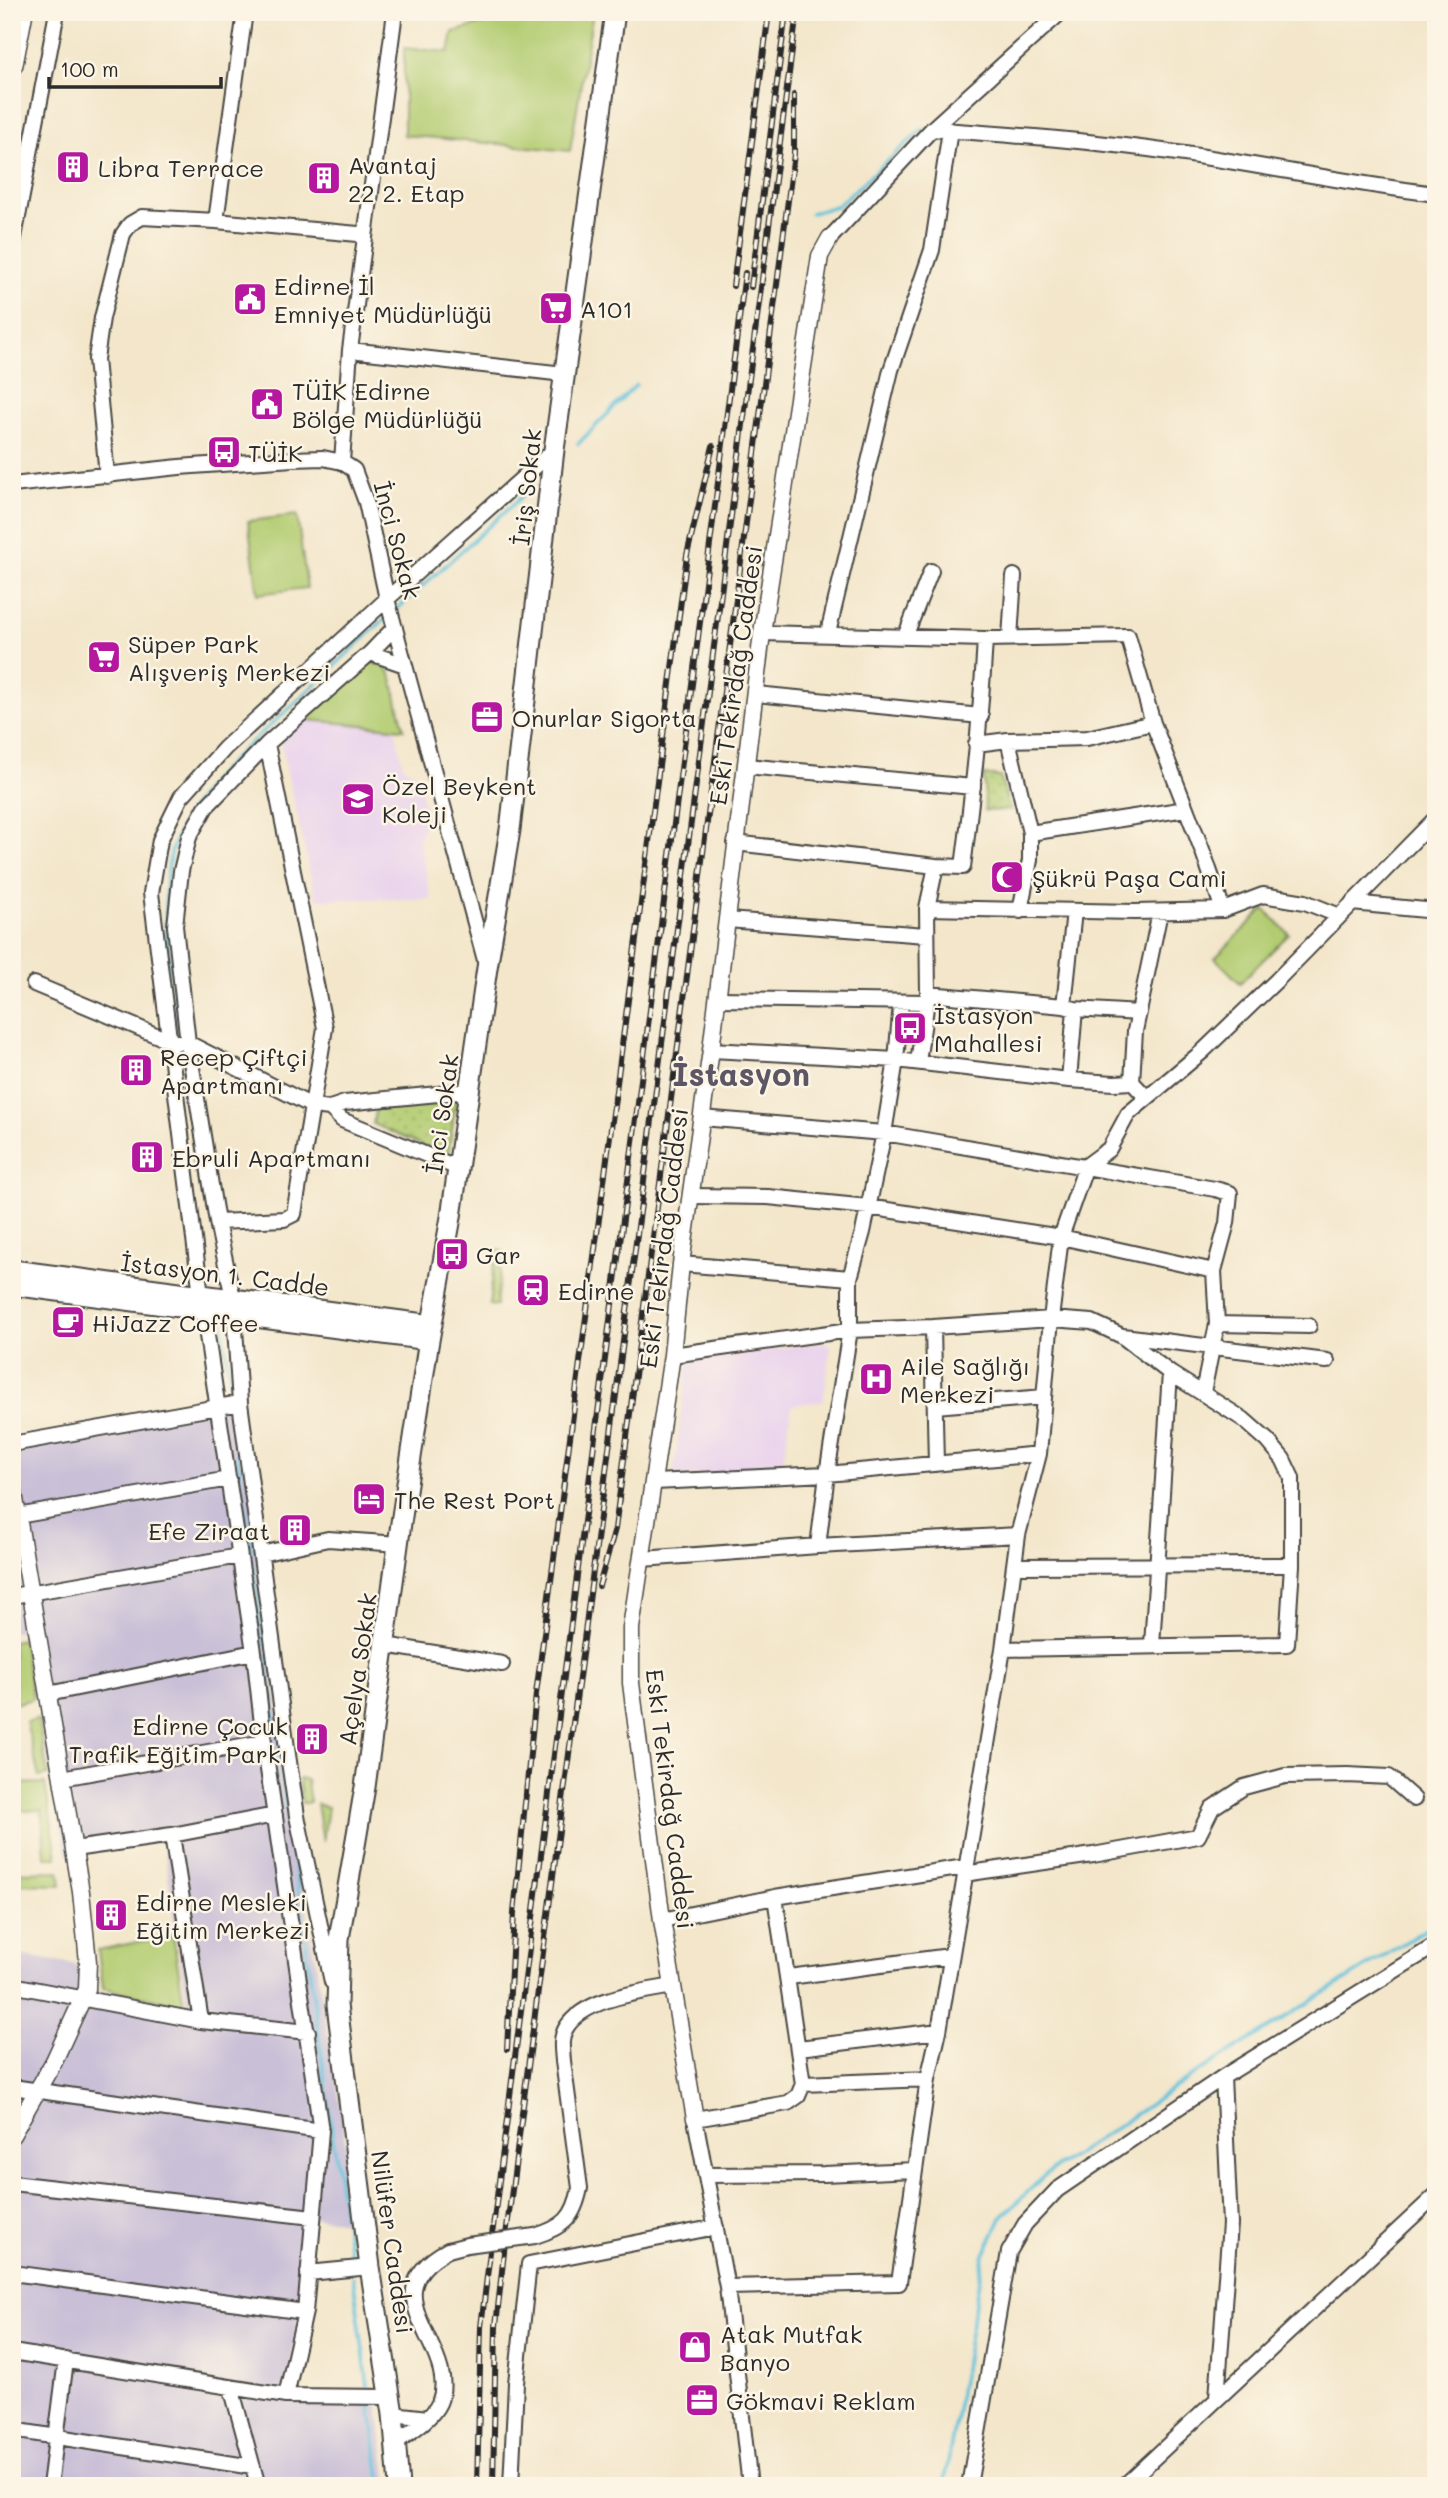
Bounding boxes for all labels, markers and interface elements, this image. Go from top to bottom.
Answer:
scale bar [49,46,220,90]
text: 100 m [60,55,119,82]
building icon: Libra Terrace [54,148,92,186]
place label: Avantaj 22 2. Etap [348,149,465,208]
place label: Libra Terrace [98,152,264,183]
building icon: Avantaj 22 2. Etap [305,159,343,197]
place label: Edirne İl Emniyet Müdürlüğü [274,270,492,329]
public building icon: Edirne İl Emniyet Müdürlüğü [231,280,269,318]
supermarket icon: A101 [537,289,575,327]
place label: A101 [580,293,633,324]
place label: TÜİK Edirne Bölge Müdürlüğü [292,375,482,434]
public building icon: TÜİK Edirne Bölge Müdürlüğü [248,385,286,423]
street label: İriş Sokak [504,427,548,547]
bus stop icon: TÜİK [205,433,243,471]
place label: TÜİK [248,437,303,468]
street label: İnci Sokak [367,477,429,603]
street label: Eski Tekirdağ Caddesi [701,543,769,807]
place label: Süper Park Alışveriş Merkezi [128,628,330,687]
supermarket icon: Süper Park Alışveriş Merkezi [85,638,123,676]
office icon: Onurlar Sigorta [468,698,506,736]
place label: Onurlar Sigorta [512,702,697,733]
place label: Özel Beykent Koleji [382,770,537,829]
school or university icon: Özel Beykent Koleji [339,780,377,818]
mosque icon: Şükrü Paşa Cami [988,858,1026,896]
place label: Şükrü Paşa Cami [1032,862,1227,893]
place label: İstasyon Mahallesi [934,999,1042,1058]
bus stop icon: İstasyon Mahallesi [891,1009,929,1047]
place label: Recep Çiftçi Apartmanı [160,1041,308,1100]
building icon: Recep Çiftçi Apartmanı [117,1051,155,1089]
street label: İnci Sokak [417,1052,465,1176]
district label: İstasyon [672,1052,810,1095]
street label: Eski Tekirdağ Caddesi [632,1106,694,1370]
building icon: Ebruli Apartmanı [128,1138,166,1176]
place label: Ebruli Apartmanı [172,1142,371,1173]
bus stop icon: Gar [433,1235,471,1273]
place label: Gar [476,1239,521,1270]
street label: İstasyon 1. Cadde [119,1246,331,1302]
station icon: Edirne [514,1271,552,1309]
place label: Edirne [558,1275,635,1306]
cafe icon: HiJazz Coffee [49,1303,87,1341]
place label: HiJazz Coffee [92,1307,259,1338]
place label: Aile Sağlığı Merkezi [900,1350,1030,1409]
hospital icon: Aile Sağlığı Merkezi [857,1360,895,1398]
hotel icon: The Rest Port [350,1480,388,1518]
place label: The Rest Port [394,1484,555,1515]
building icon: Efe Ziraat [276,1511,314,1549]
place label: Efe Ziraat [148,1515,270,1546]
street label: Açelya Sokak [331,1591,383,1747]
street label: Eski Tekirdağ Caddesi [640,1667,702,1931]
place label: Edirne Çocuk Trafik Eğitim Parkı [69,1710,288,1769]
building icon: Edirne Çocuk Trafik Eğitim Parkı [293,1720,331,1758]
place label: Edirne Mesleki Eğitim Merkezi [136,1886,310,1945]
building icon: Edirne Mesleki Eğitim Merkezi [92,1896,130,1934]
street label: Nilüfer Caddesi [365,2148,421,2336]
place label: Atak Mutfak Banyo [720,2318,862,2377]
shop icon: Atak Mutfak Banyo [676,2328,714,2366]
office icon: Gökmavi Reklam [683,2381,721,2419]
place label: Gökmavi Reklam [726,2385,916,2416]

